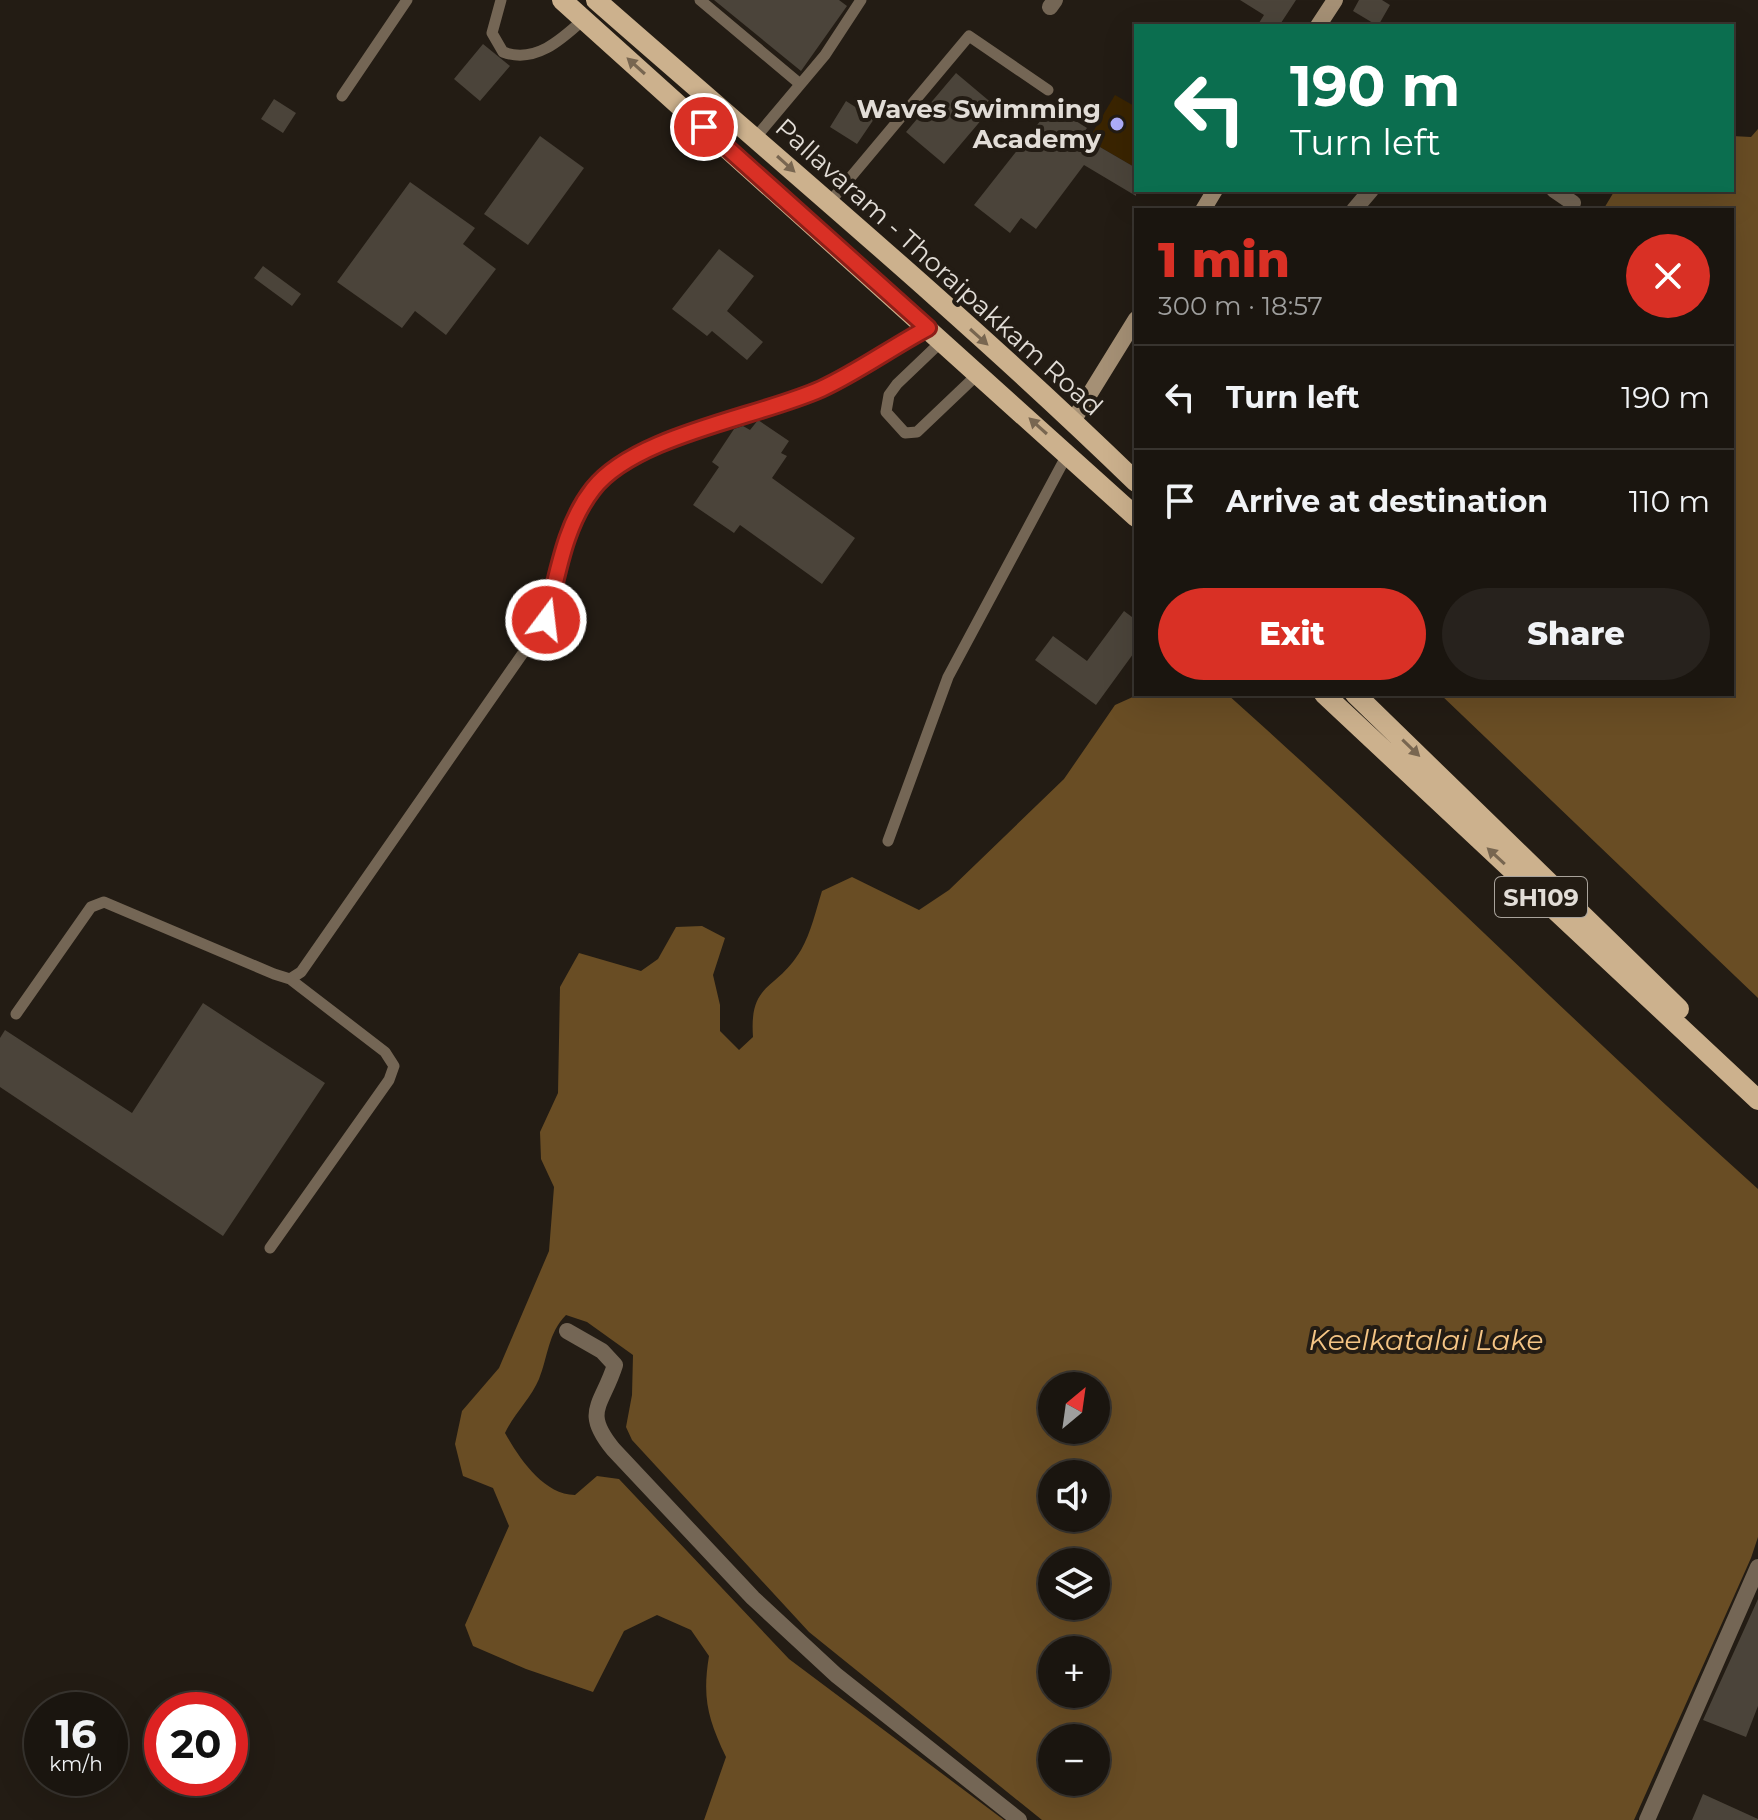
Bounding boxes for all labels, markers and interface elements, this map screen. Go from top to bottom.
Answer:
text: 190 m [1290,52,1460,120]
icon: left [1158,56,1262,160]
one-way arrow [626,58,646,75]
pin [670,93,738,161]
place label: Waves Swimming Academy [857,93,1101,155]
icon: arrive [682,105,726,149]
street label: Pallavaram - Thoraipakkam Road [769,111,1109,423]
marker: Waves Swimming Academy [1108,115,1126,133]
text: Turn left [1290,120,1441,164]
one-way arrow [776,154,795,172]
text: 1 min [1158,231,1290,289]
button: close [1626,234,1710,318]
text: 300 m · 18:57 [1158,290,1323,322]
one-way arrow [969,328,989,345]
icon: left [1158,375,1202,419]
text: Turn left [1226,379,1359,416]
text: 190 m [1621,379,1710,416]
one-way arrow [1028,418,1047,436]
icon: arrive [1158,479,1202,523]
text: Arrive at destination [1226,483,1548,520]
text: 110 m [1629,483,1710,520]
position arrow [504,578,588,662]
button: Exit [1158,588,1426,680]
button: Share [1442,588,1710,680]
one-way arrow [1401,739,1420,757]
one-way arrow [1487,847,1506,865]
road number: SH109 [1495,877,1587,917]
water label: Keelkatalai Lake [1308,1323,1544,1357]
north arrow [1038,1372,1110,1444]
map controls [1038,1372,1110,1796]
button: sound [1038,1460,1110,1532]
button: layers [1038,1548,1110,1620]
button: + [1038,1636,1110,1708]
speed limit sign: 20 [144,1692,248,1796]
text: 16 [55,1709,97,1758]
button: − [1038,1724,1110,1796]
text: km/h [49,1752,103,1776]

